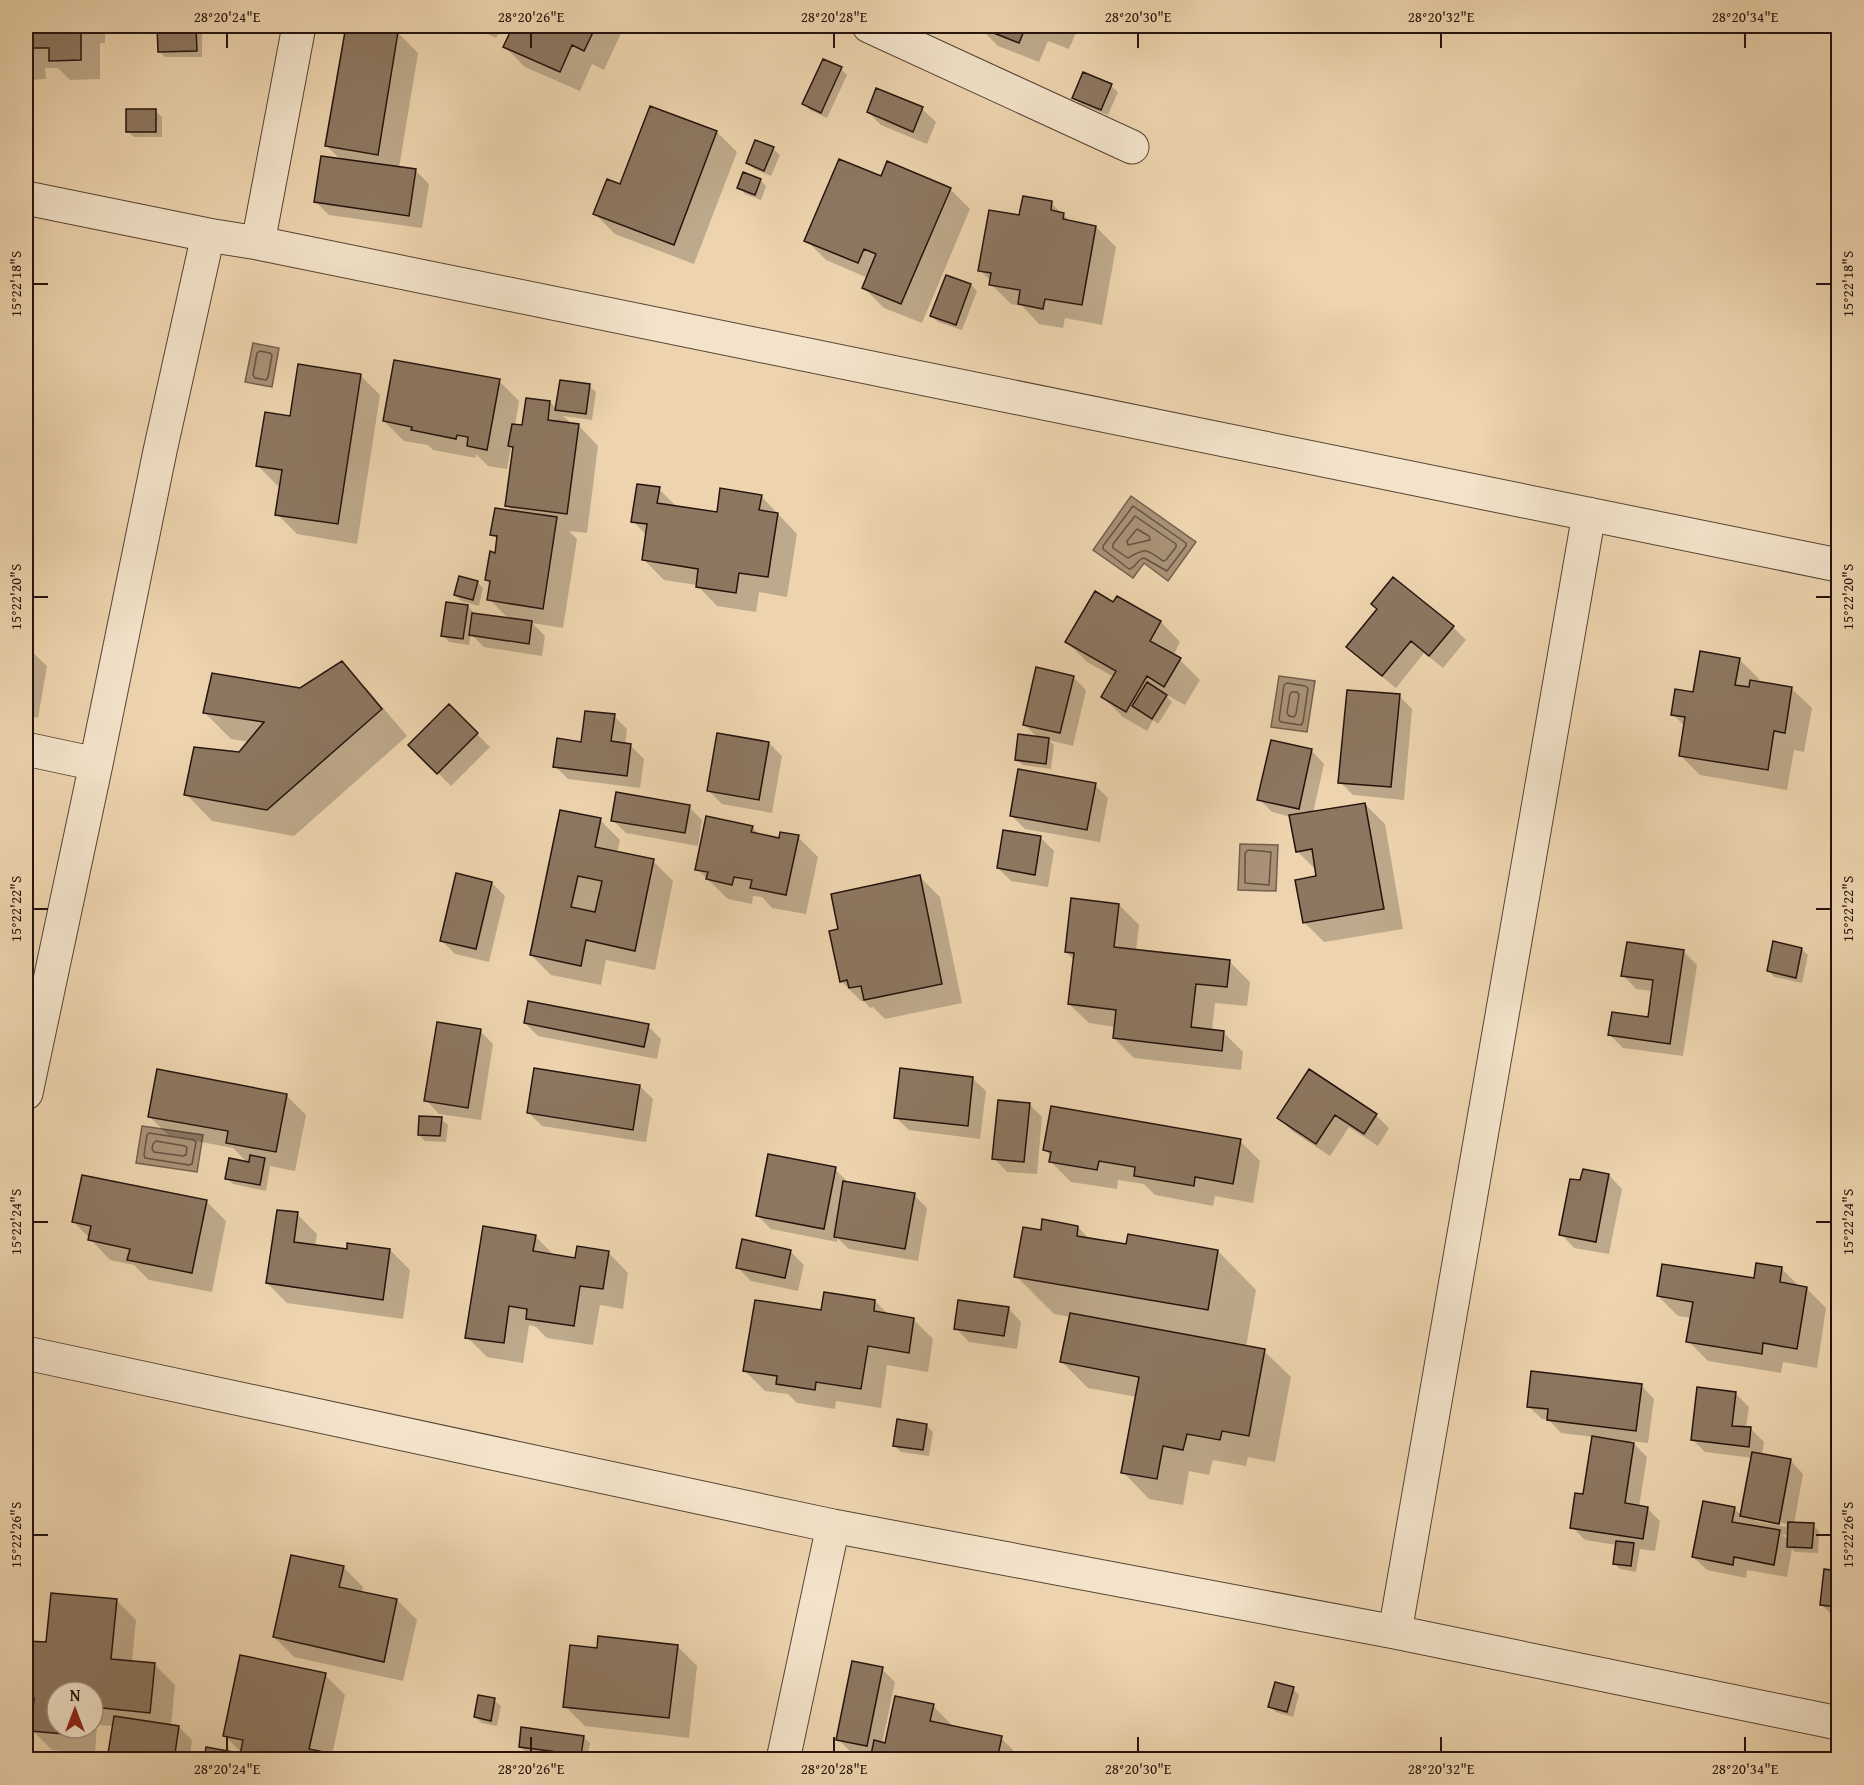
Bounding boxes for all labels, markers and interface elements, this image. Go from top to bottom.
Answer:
text: 28°20'24"E [194,6,261,27]
text: 28°20'26"E [498,6,565,27]
text: 28°20'28"E [801,6,868,27]
text: 28°20'30"E [1105,6,1172,27]
text: 28°20'32"E [1408,6,1475,27]
text: 28°20'34"E [1712,6,1779,27]
text: 15°22'18"S [5,251,26,317]
text: 15°22'18"S [1837,251,1858,317]
text: 15°22'20"S [5,564,26,630]
text: 15°22'20"S [1837,564,1858,630]
text: 15°22'22"S [5,876,26,942]
text: 15°22'22"S [1837,876,1858,942]
text: 15°22'24"S [5,1189,26,1255]
text: 15°22'24"S [1837,1189,1858,1255]
text: 15°22'26"S [5,1502,26,1568]
text: 15°22'26"S [1837,1502,1858,1568]
north arrow [45,1680,105,1740]
text: N [70,1683,81,1707]
text: 28°20'24"E [194,1758,261,1779]
text: 28°20'26"E [498,1758,565,1779]
text: 28°20'28"E [801,1758,868,1779]
text: 28°20'30"E [1105,1758,1172,1779]
text: 28°20'32"E [1408,1758,1475,1779]
text: 28°20'34"E [1712,1758,1779,1779]

